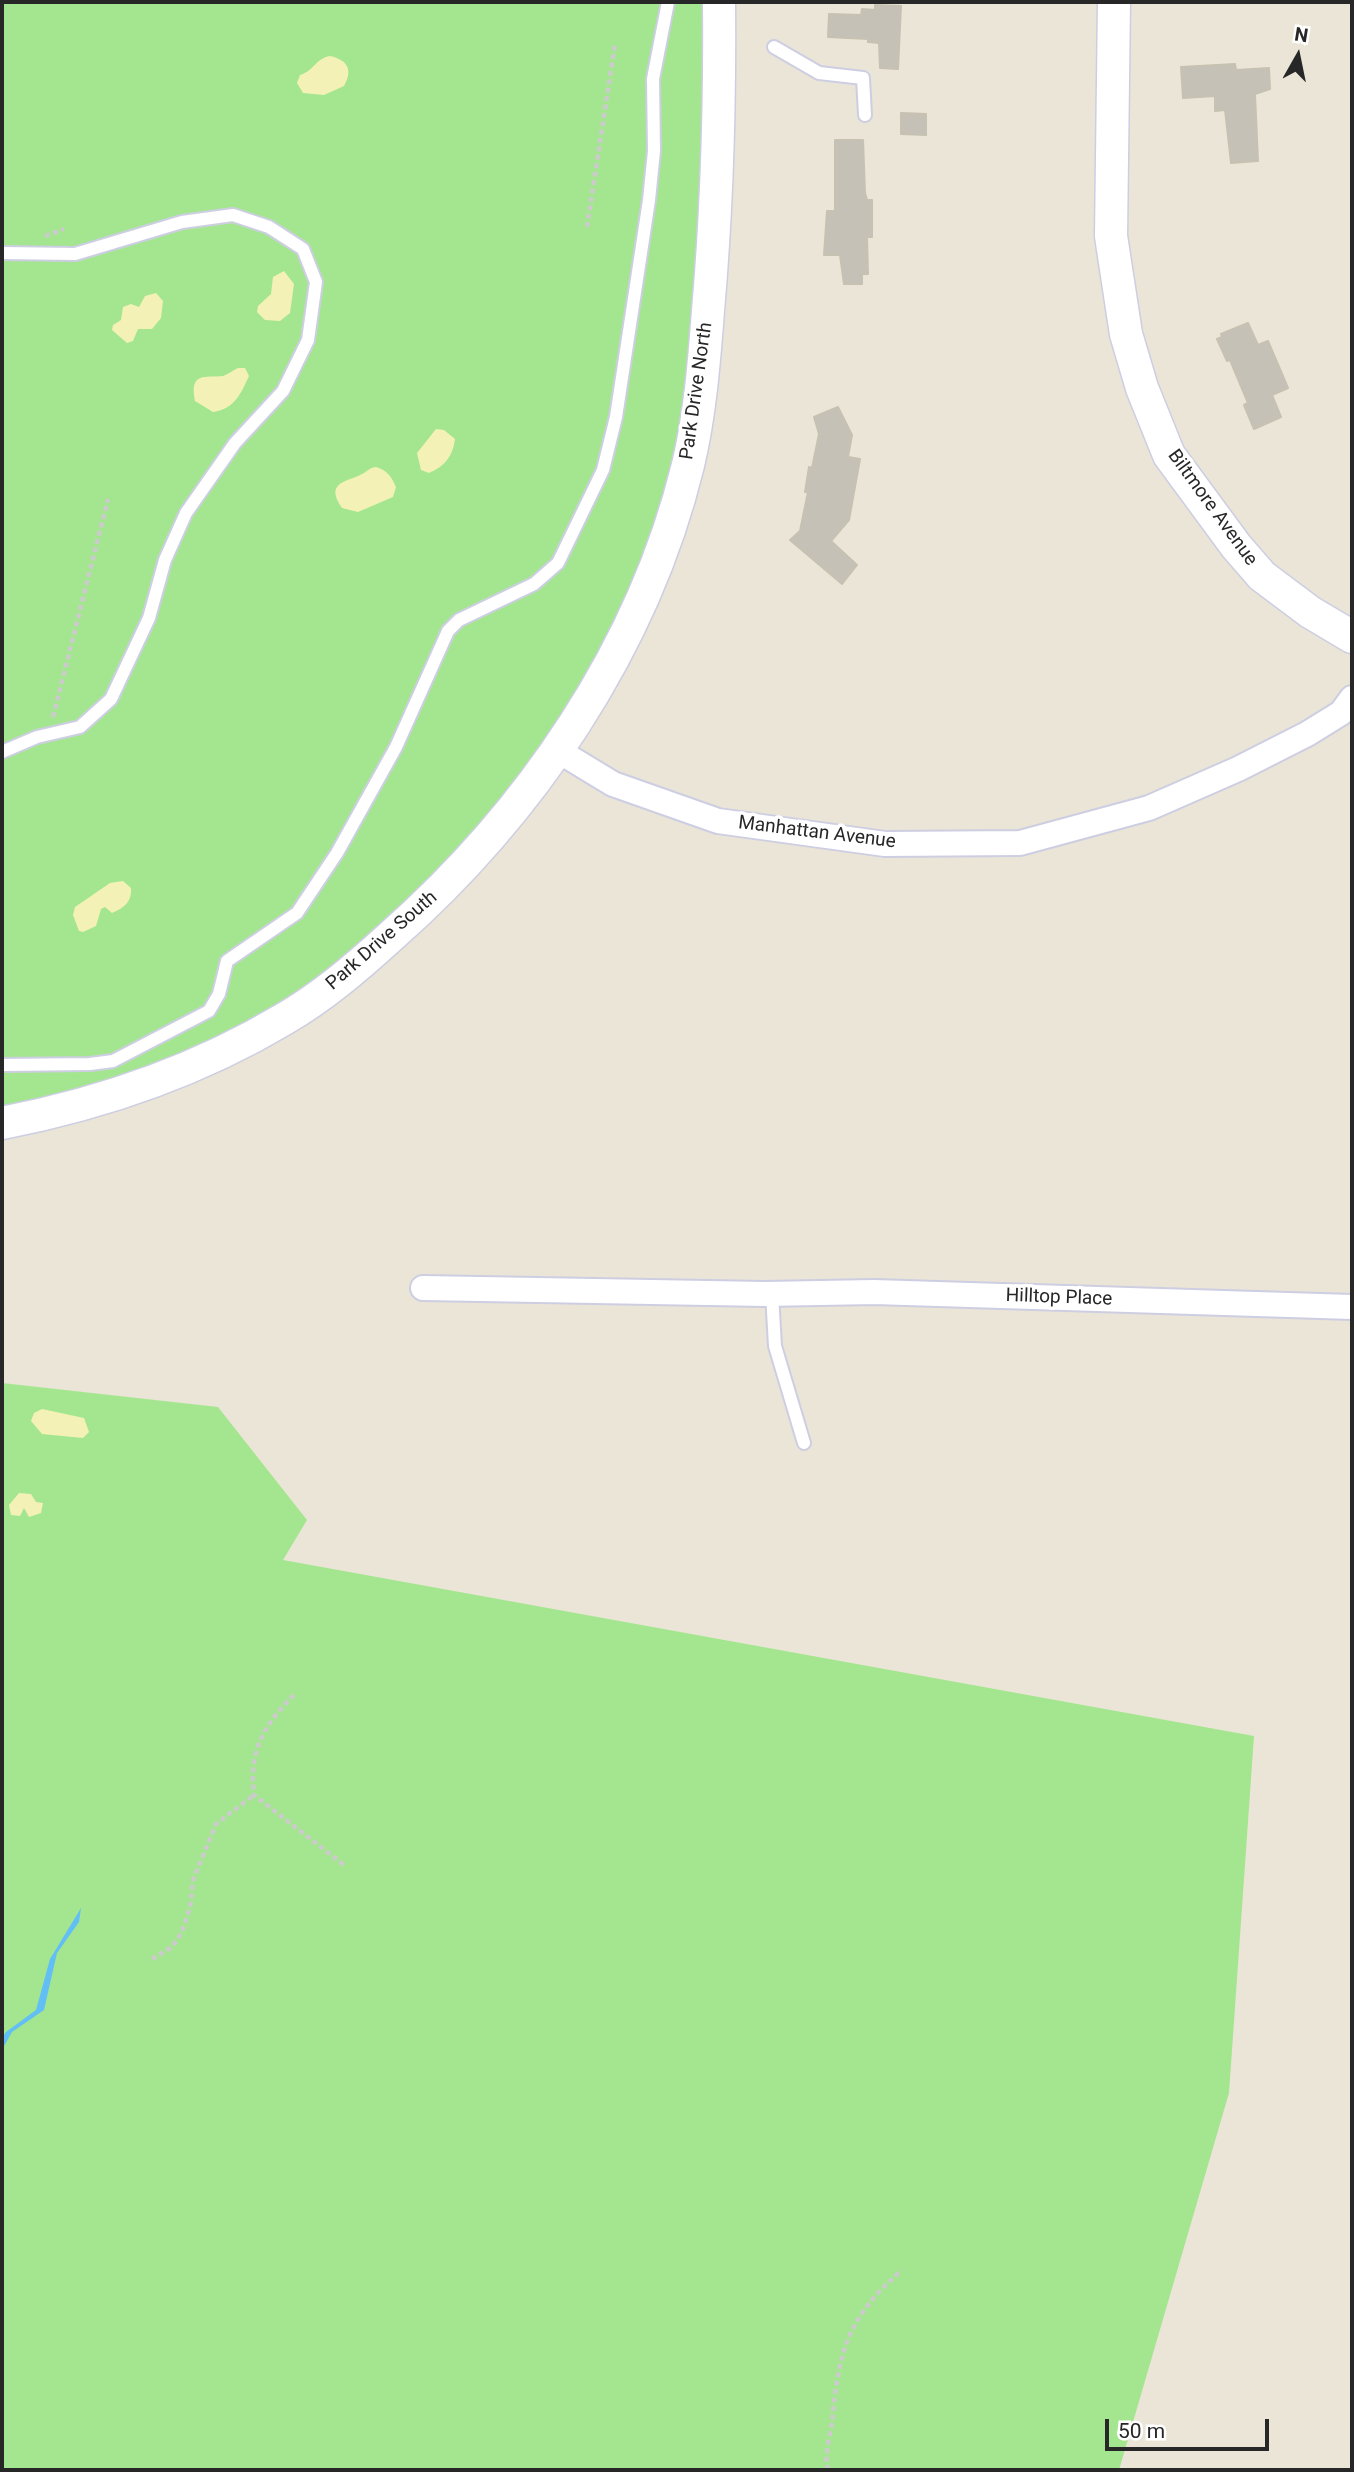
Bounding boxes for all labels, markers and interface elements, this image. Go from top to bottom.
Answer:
north arrow [1263,21,1333,91]
text: N [1293,22,1310,47]
street label: Park Drive North [676,321,718,461]
street label: Biltmore Avenue [1162,445,1262,571]
street label: Manhattan Avenue [737,812,897,854]
street label: Park Drive South [322,887,442,995]
street label: Hilltop Place [1005,1285,1113,1311]
scale bar [1109,2406,1274,2450]
text: 50 m [1118,2419,1165,2443]

